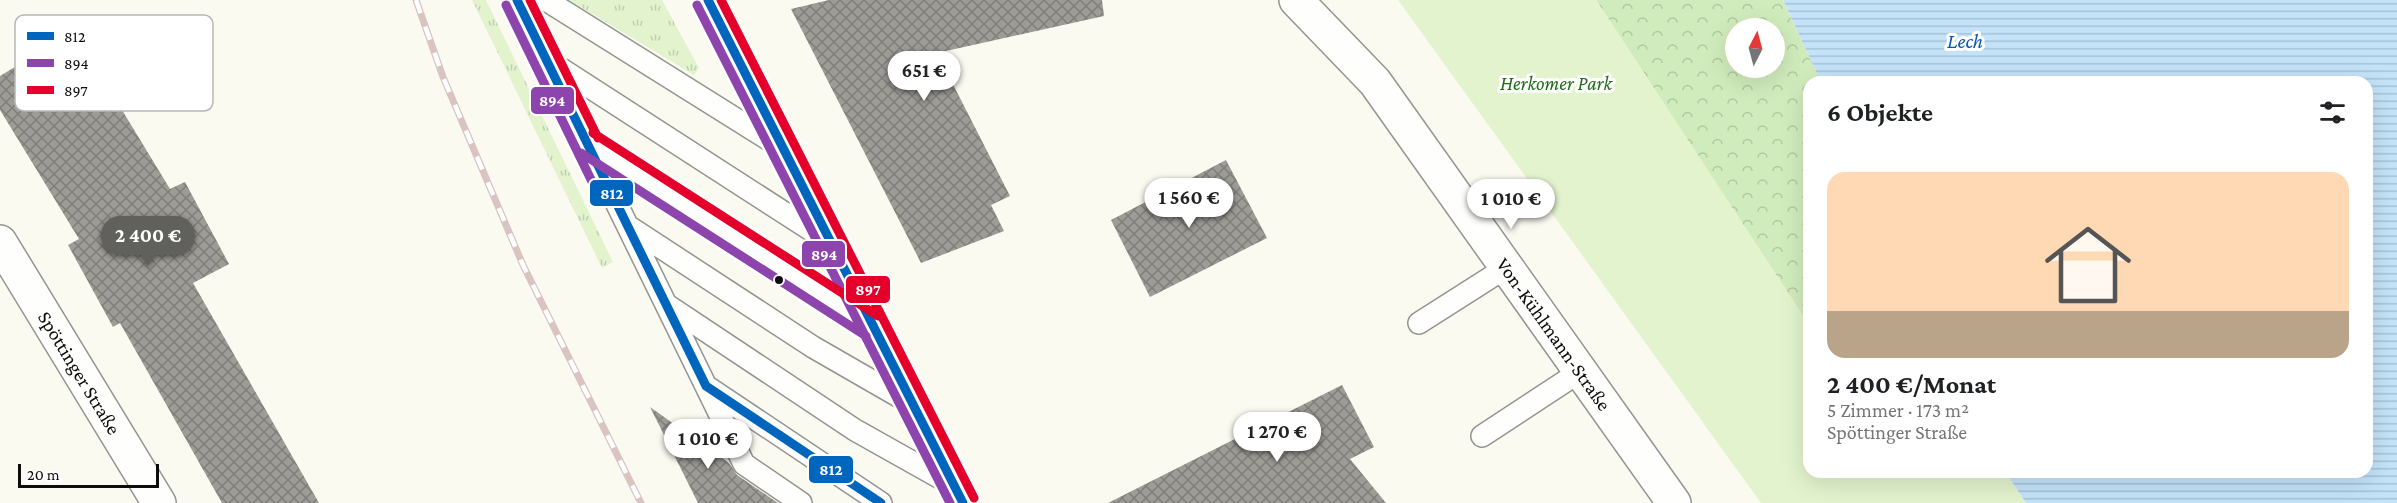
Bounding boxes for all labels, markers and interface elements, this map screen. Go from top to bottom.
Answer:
legend [15,15,213,111]
north arrow [1725,18,1785,78]
map controls [1725,18,1785,78]
text: 812 [64,28,86,45]
water label: Lech [1947,29,1983,53]
pin: 651 € [882,51,966,102]
text: 894 [64,55,89,72]
text: 651 € [902,59,946,81]
park label: Herkomer Park [1500,72,1613,94]
text: 897 [64,82,88,99]
line badge: 894 [530,86,575,115]
text: 894 [539,92,565,109]
icon: filters [2316,96,2349,129]
text: 6 Objekte [1827,98,1933,127]
pin: 1 560 € [1134,178,1244,229]
line badge: 812 [589,179,634,207]
pin: 1 010 € [1456,179,1566,230]
text: 812 [600,185,624,202]
text: 1 560 € [1158,186,1220,208]
text: 1 010 € [1481,187,1541,209]
icon: home [2034,211,2142,319]
pin: 2 400 € [93,216,203,267]
text: 2 400 € [115,224,181,246]
line badge: 894 [801,240,846,268]
text: 894 [811,246,837,263]
street label: Von-Kühlmann-Straße [1492,253,1616,415]
unlabelled marker [773,274,785,286]
line badge: 897 [845,275,891,304]
text: 897 [855,281,881,298]
street label: Spöttinger Straße [34,307,126,438]
text: 2 400 €/Monat [1827,370,1996,399]
text: 5 Zimmer · 173 m² [1827,399,1969,421]
pin: 1 270 € [1222,412,1332,463]
pin: 1 010 € [653,419,763,470]
text: 1 270 € [1247,420,1307,442]
text: Spöttinger Straße [1827,421,1967,443]
text: 1 010 € [678,427,738,449]
line badge: 812 [808,455,854,484]
scale bar [18,461,159,488]
text: 812 [819,461,843,478]
text: 20 m [27,466,60,483]

